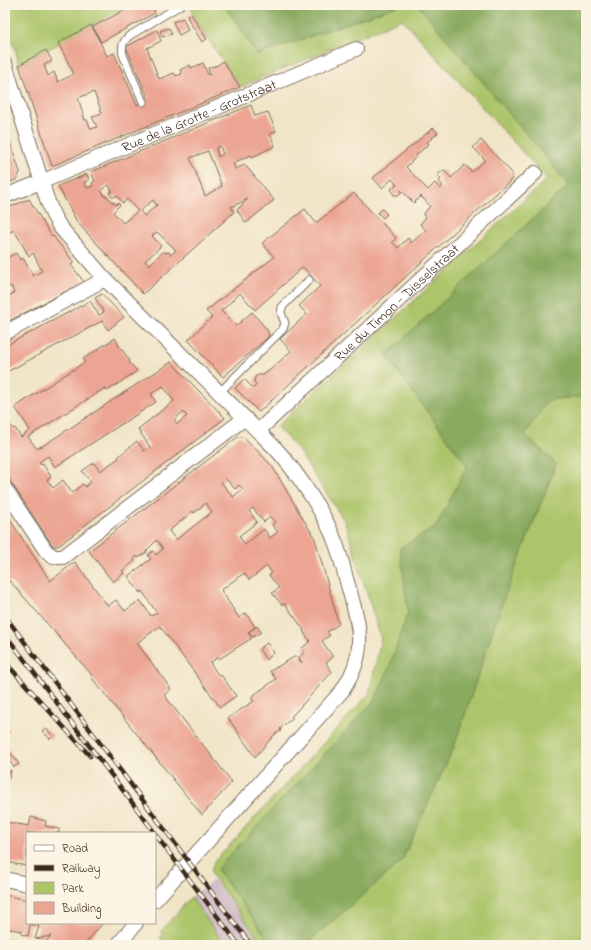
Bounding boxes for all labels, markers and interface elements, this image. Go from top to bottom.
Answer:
street label: Rue de la Grotte - Grotstraat [119,75,280,159]
street label: Rue du Timon - Disselstraat [330,239,465,367]
legend [26,832,156,924]
text: Road [62,840,88,858]
text: Railway [62,860,101,879]
text: Park [62,880,84,898]
text: Building [61,900,101,919]

